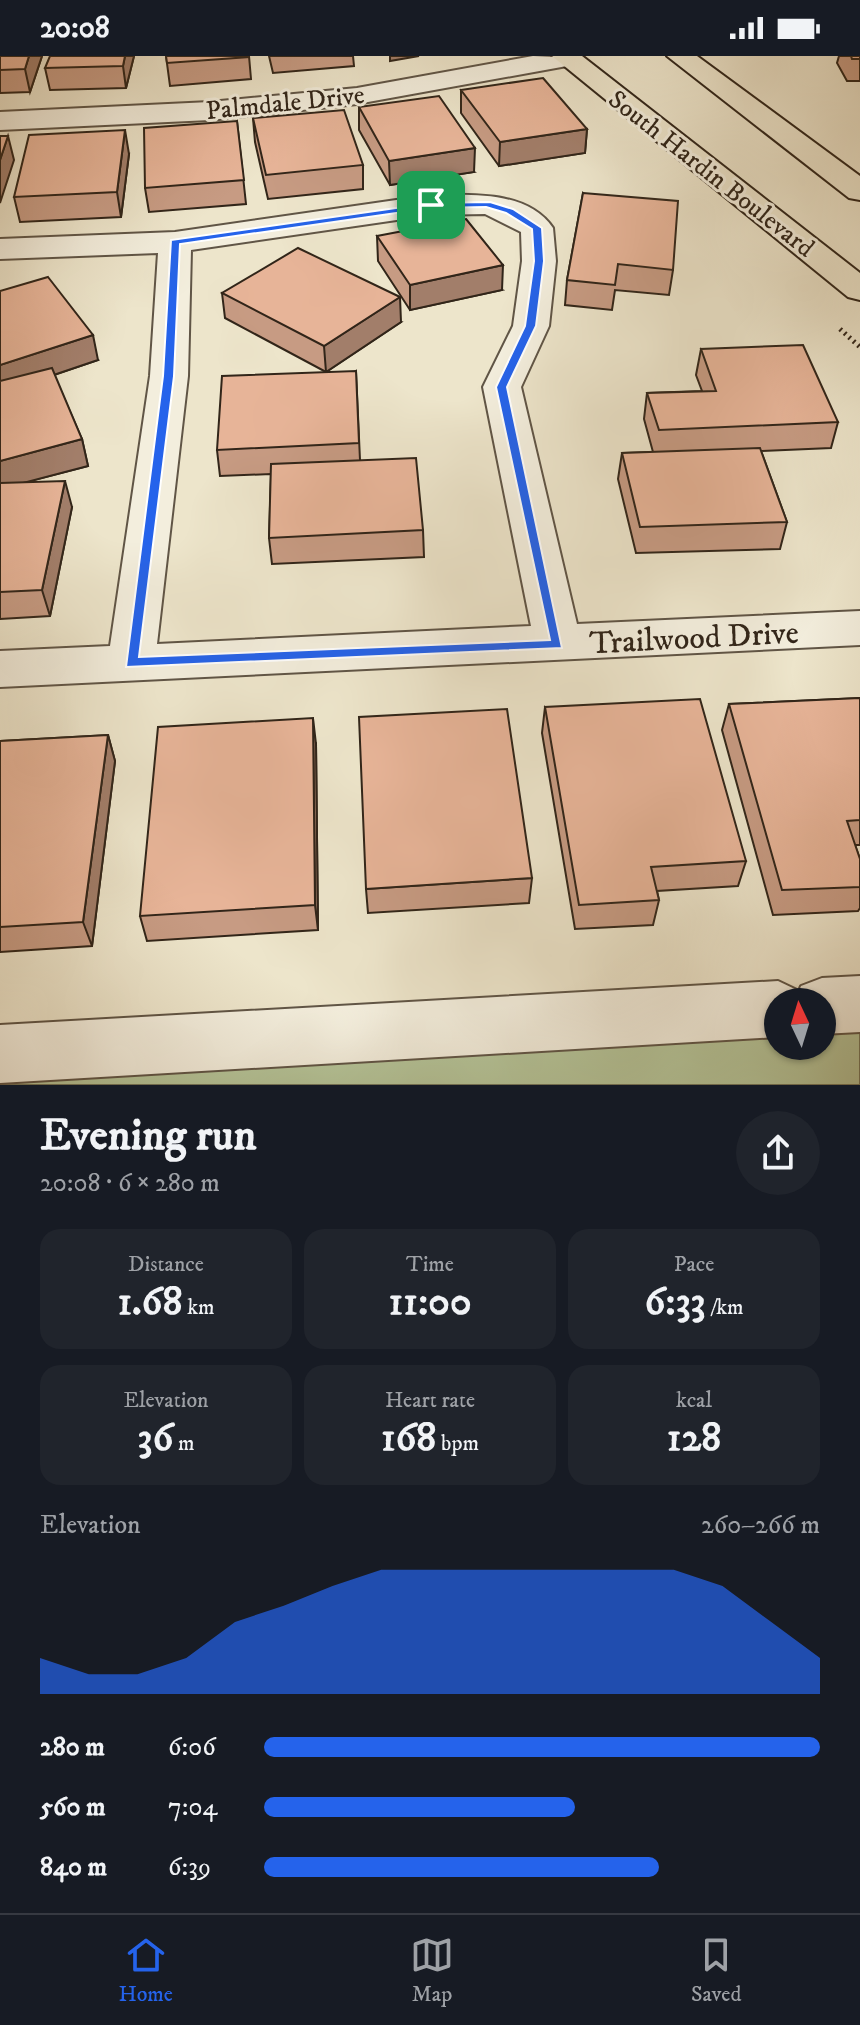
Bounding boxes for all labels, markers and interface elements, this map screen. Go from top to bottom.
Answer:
text: 20:08 [40,10,110,47]
street label: Palmdale Drive [204,79,366,128]
street label: South Hardin Boulevard [601,83,821,265]
pin [397,171,465,239]
icon: arrive [409,183,453,227]
street label: Trailwood Drive [588,614,800,664]
north arrow [764,988,836,1060]
map controls [764,988,836,1060]
text: Evening run [40,1109,257,1164]
button: share [736,1111,820,1195]
text: 20:08 · 6 × 280 m [40,1167,220,1200]
text: Distance [128,1251,204,1278]
text: Time [406,1251,454,1278]
text: Pace [674,1251,714,1278]
text: 1.68 [117,1278,182,1328]
text: 11:00 [389,1278,471,1328]
text: 6:33 [644,1278,705,1328]
text: km [182,1294,215,1321]
text: /km [705,1294,744,1321]
text: Elevation [123,1387,209,1414]
text: Heart rate [385,1387,475,1414]
text: kcal [676,1387,712,1414]
text: 36 [138,1414,173,1464]
text: 168 [381,1414,436,1464]
text: 128 [667,1414,721,1464]
text: m [173,1430,195,1457]
text: bpm [436,1430,479,1457]
text: Elevation [40,1509,141,1542]
text: 260–266 m [701,1509,820,1542]
text: 280 m [40,1731,105,1764]
text: 6:06 [168,1731,216,1764]
text: 560 m [40,1791,106,1824]
text: 7:04 [168,1791,217,1824]
text: 840 m [40,1851,107,1884]
text: 6:39 [168,1851,211,1884]
tab: Home [119,1933,173,2008]
tab: Map [410,1933,454,2008]
tab: Saved [691,1933,741,2008]

